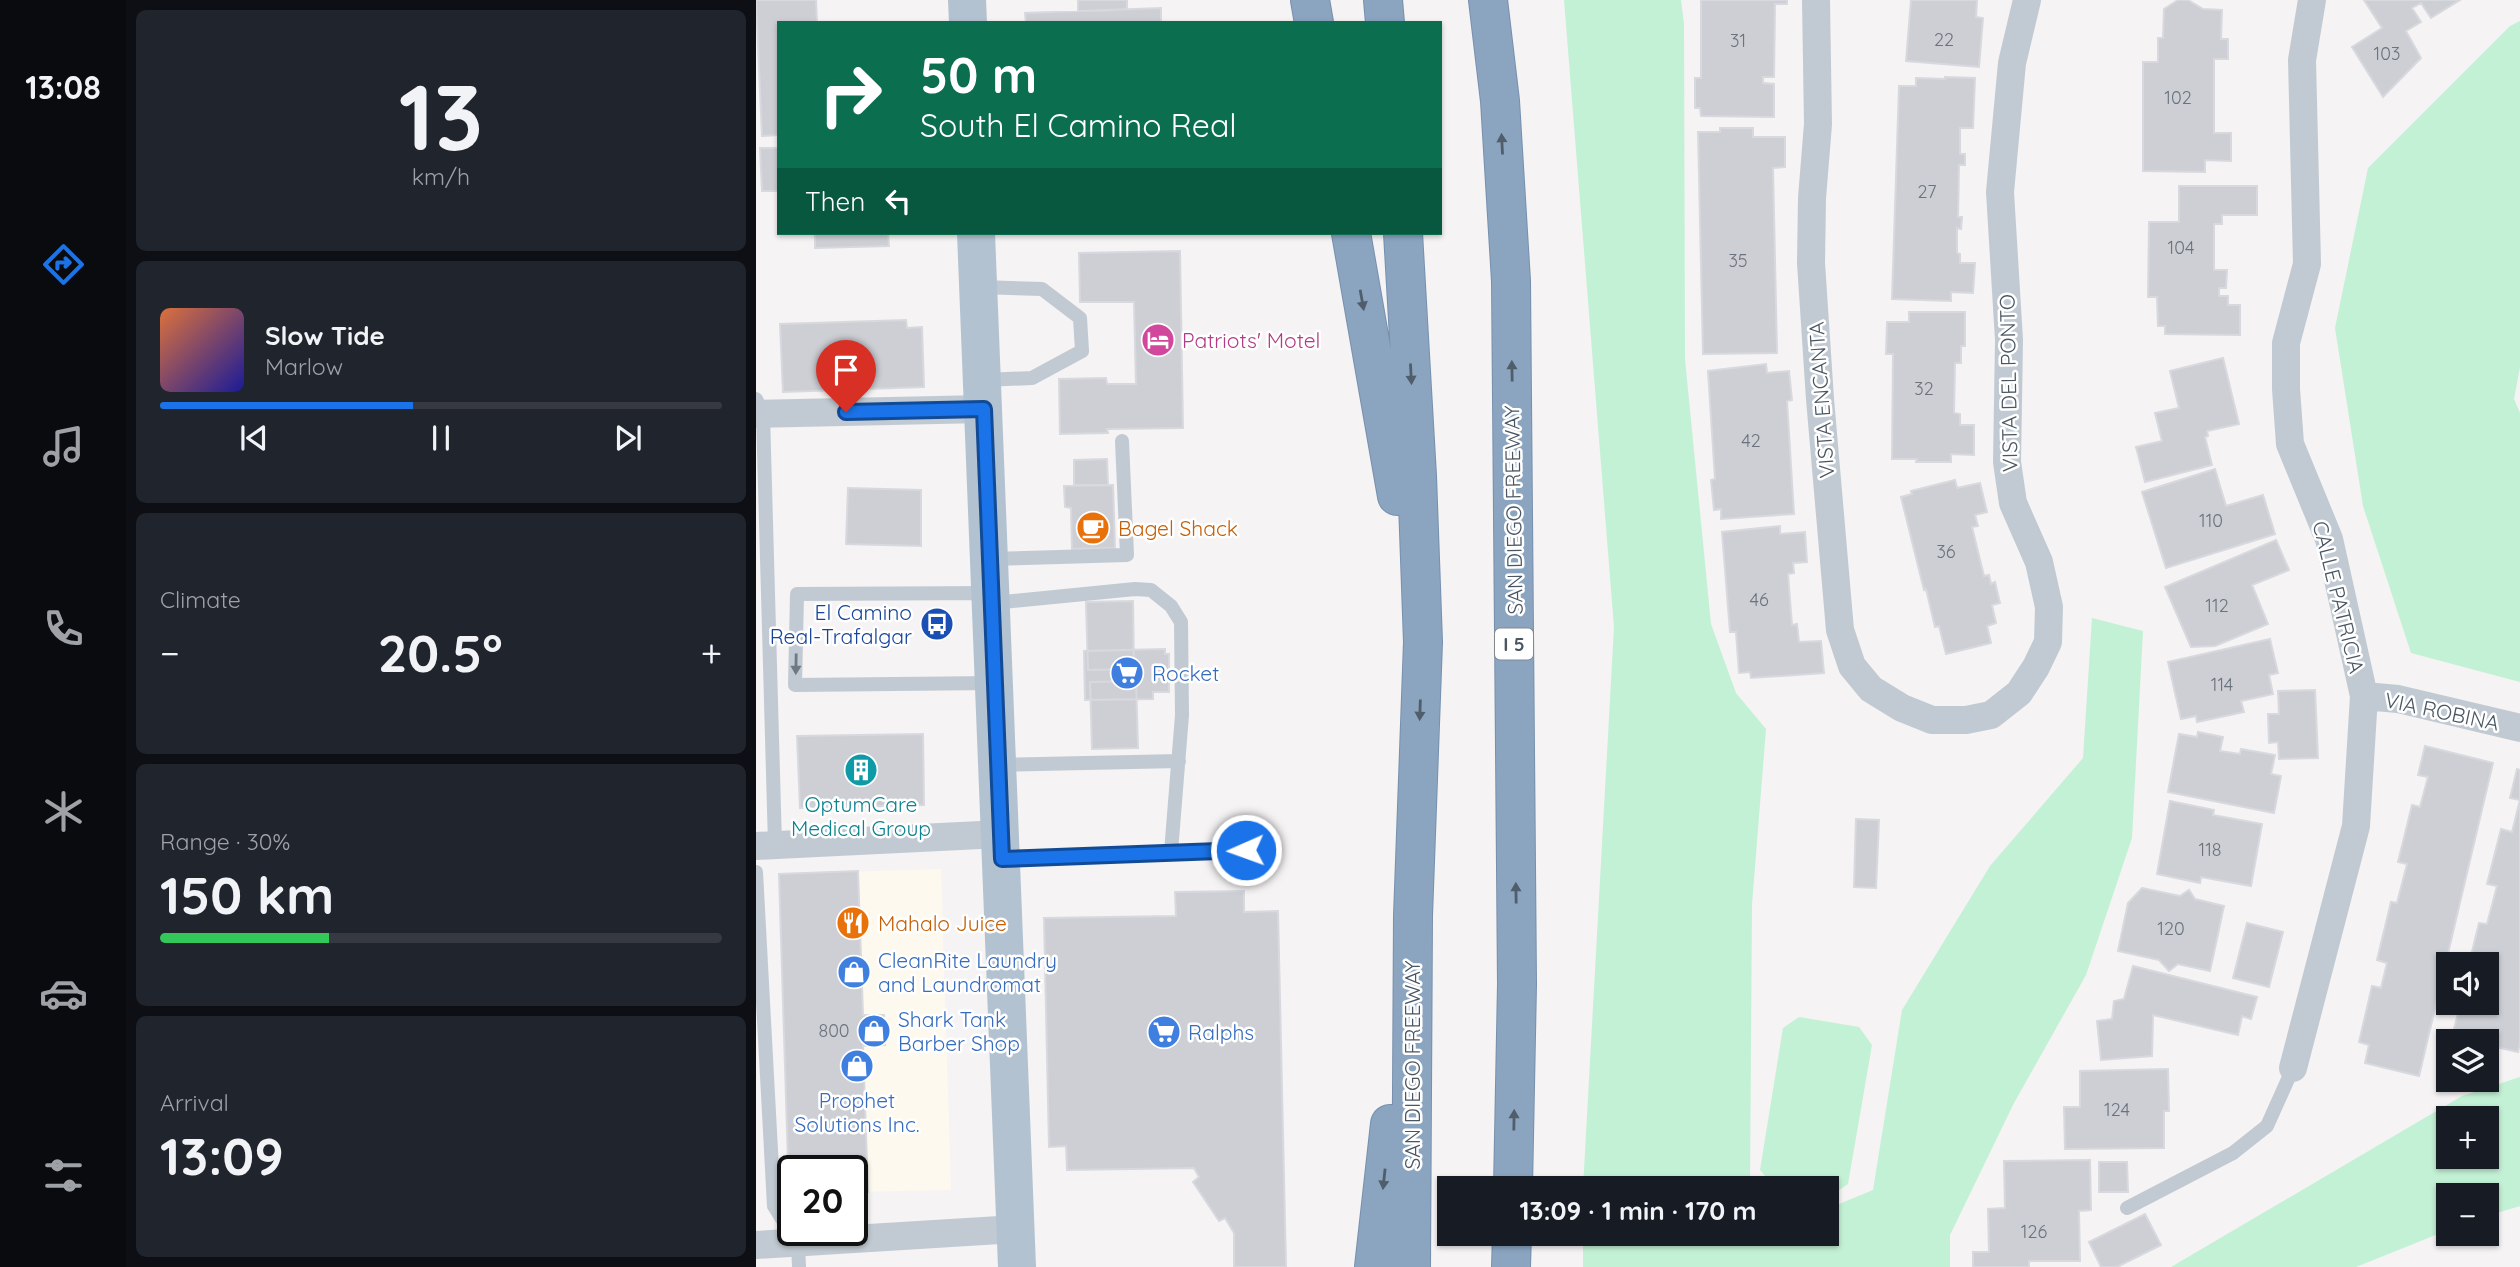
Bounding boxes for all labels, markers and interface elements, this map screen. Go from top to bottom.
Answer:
house number: 22 [1934,28,1954,51]
house number: 31 [1730,29,1746,52]
house number: 103 [2374,42,2400,65]
text: 50 m [920,44,1037,105]
icon: right [805,49,896,140]
text: 13 [399,59,483,173]
text: 13:08 [25,67,101,107]
house number: 102 [2164,86,2192,109]
text: South El Camino Real [920,105,1237,145]
one-way arrow [1497,133,1508,155]
text: km/h [412,162,470,191]
house number: 27 [1918,180,1936,203]
icon: left [879,182,917,220]
text: Then [805,185,865,218]
house number: 104 [2168,236,2194,259]
icon: directions [39,240,88,289]
house number: 35 [1728,249,1748,272]
one-way arrow [1357,289,1368,311]
street label: VISTA DEL PONTO [1993,294,2023,472]
text: Slow Tide [265,319,385,352]
hotel icon: Patriots' Motel [1139,321,1177,359]
street label: VISTA ENCANTA [1803,321,1839,479]
place label: Patriots' Motel [1182,327,1320,353]
pin [816,340,876,412]
icon: arrive [827,351,865,389]
text: Marlow [265,352,343,381]
one-way arrow [1506,360,1517,382]
one-way arrow [1405,364,1416,386]
house number: 32 [1914,377,1934,400]
street label: SAN DIEGO FREEWAY [1498,405,1528,615]
icon: previous [235,419,273,457]
icon: pause [422,419,460,457]
icon: next [609,419,647,457]
icon: music [39,422,88,471]
house number: 42 [1741,429,1761,452]
cafe icon: Bagel Shack [1074,509,1112,547]
house number: 110 [2199,509,2223,532]
place label: Bagel Shack [1118,515,1238,541]
street label: CALLE PATRICIA [2308,518,2370,676]
house number: 36 [1936,540,1956,563]
text: Climate [160,585,241,614]
house number: 46 [1749,588,1769,611]
house number: 112 [2205,594,2229,617]
place label: El Camino Real-Trafalgar [770,599,912,649]
icon: phone [39,604,88,653]
bus stop icon: El Camino Real-Trafalgar [918,605,956,643]
text: 20.5° [378,620,503,685]
road number: I 5 [1495,628,1533,660]
text: − [160,629,180,677]
text: + [701,629,722,677]
one-way arrow [790,654,802,676]
supermarket icon: Rocket [1108,654,1146,692]
place label: Rocket [1152,660,1219,686]
house number: 114 [2211,673,2233,696]
street label: VIA ROBINA [2382,686,2502,736]
one-way arrow [1415,699,1426,721]
building icon: OptumCare Medical Group [842,751,880,789]
icon: climate [39,787,88,836]
place label: OptumCare Medical Group [791,791,931,841]
position arrow [1209,813,1283,887]
text: Range · 30% [160,827,290,856]
house number: 118 [2198,838,2222,861]
text: 150 km [160,862,334,927]
one-way arrow [1511,881,1522,903]
restaurant icon: Mahalo Juice [834,904,872,942]
place label: Mahalo Juice [878,910,1007,936]
house number: 120 [2157,917,2185,940]
place label: CleanRite Laundry and Laundromat [878,947,1057,997]
map controls [2436,952,2499,1246]
button: sound [2436,952,2499,1015]
shop icon: CleanRite Laundry and Laundromat [835,953,873,991]
street label: SAN DIEGO FREEWAY [1399,960,1425,1170]
icon: car [39,969,88,1018]
place label: Shark Tank Barber Shop [898,1006,1020,1056]
shop icon: Shark Tank Barber Shop [855,1012,893,1050]
supermarket icon: Ralphs [1145,1013,1183,1051]
house number: 800 [818,1019,850,1042]
place label: Ralphs [1188,1019,1254,1045]
button: layers [2436,1029,2499,1092]
shop icon: Prophet Solutions Inc. [838,1047,876,1085]
place label: Prophet Solutions Inc. [794,1087,920,1137]
text: Arrival [160,1088,229,1117]
house number: 124 [2104,1098,2130,1121]
button: + [2436,1106,2499,1169]
one-way arrow [1508,1109,1520,1131]
text: 13:09 [160,1123,284,1188]
icon: filters [39,1151,88,1200]
speed limit sign: 20 [777,1155,868,1246]
one-way arrow [1378,1168,1389,1190]
button: − [2436,1183,2499,1246]
text: 13:09 · 1 min · 170 m [1519,1194,1757,1227]
house number: 126 [2021,1220,2047,1243]

